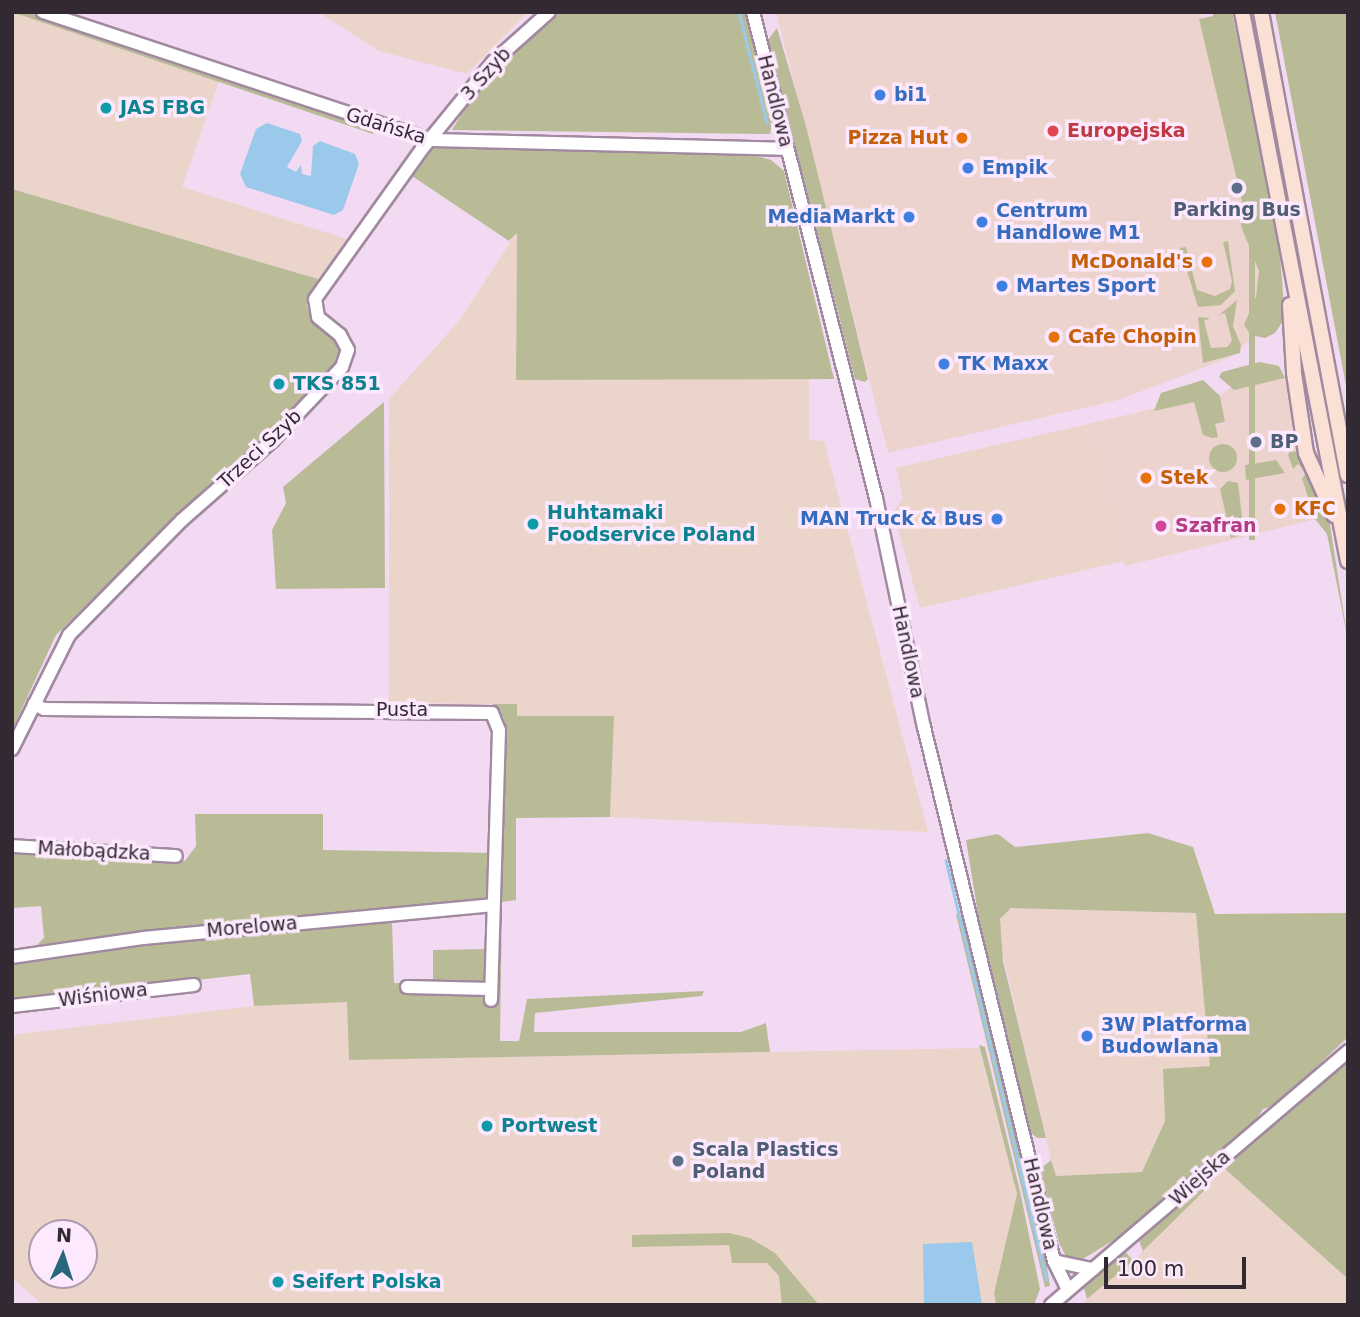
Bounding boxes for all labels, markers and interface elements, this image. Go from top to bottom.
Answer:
street label: 3 Szyb [456,43,516,105]
street label: Handlowa [753,53,797,149]
place label: bi1 [894,84,927,106]
marker: bi1 [872,87,888,103]
place label: JAS FBG [120,97,205,119]
marker: JAS FBG [98,100,114,116]
street label: Gdańska [343,103,429,149]
place label: Europejska [1067,120,1186,142]
marker: Europejska [1045,123,1061,139]
place label: Pizza Hut [847,127,948,149]
marker: Pizza Hut [954,130,970,146]
place label: Empik [982,157,1048,179]
marker: Empik [960,160,976,176]
marker: Parking Bus [1229,180,1245,196]
place label: Parking Bus [1173,199,1301,221]
place label: Centrum Handlowe M1 [996,200,1141,244]
place label: MediaMarkt [767,206,895,228]
marker: MediaMarkt [901,209,917,225]
marker: Centrum Handlowe M1 [974,214,990,230]
place label: McDonald's [1070,251,1193,273]
marker: McDonald's [1199,254,1215,270]
place label: Martes Sport [1016,275,1156,297]
marker: Martes Sport [994,278,1010,294]
place label: Cafe Chopin [1068,326,1197,348]
marker: Cafe Chopin [1046,329,1062,345]
place label: TK Maxx [958,353,1049,375]
marker: TK Maxx [936,356,952,372]
place label: TKS 851 [293,373,381,395]
marker: TKS 851 [271,376,287,392]
street label: Trzeci Szyb [214,405,306,493]
place label: BP [1270,431,1298,453]
marker: BP [1248,434,1264,450]
place label: Stek [1160,467,1208,489]
marker: Stek [1138,470,1154,486]
place label: KFC [1294,498,1336,520]
marker: KFC [1272,501,1288,517]
place label: Huhtamaki Foodservice Poland [547,502,756,546]
place label: MAN Truck & Bus [800,508,983,530]
marker: MAN Truck & Bus [989,511,1005,527]
place label: Szafran [1175,515,1257,537]
marker: Huhtamaki Foodservice Poland [525,516,541,532]
marker: Szafran [1153,518,1169,534]
street label: Handlowa [887,604,929,700]
street label: Pusta [376,699,428,721]
street label: Małobądzka [37,837,151,865]
street label: Morelowa [206,912,298,942]
street label: Wiśniowa [57,978,149,1012]
place label: 3W Platforma Budowlana [1101,1014,1247,1058]
marker: 3W Platforma Budowlana [1079,1028,1095,1044]
place label: Portwest [501,1115,597,1137]
marker: Portwest [479,1118,495,1134]
place label: Scala Plastics Poland [692,1139,838,1183]
street label: Wiejska [1165,1146,1235,1210]
marker: Scala Plastics Poland [670,1153,686,1169]
street label: Handlowa [1018,1156,1062,1252]
north arrow [28,1219,98,1289]
text: N [55,1224,73,1246]
scale bar [1108,1244,1250,1288]
text: 100 m [1117,1257,1184,1281]
place label: Seifert Polska [292,1271,442,1293]
marker: Seifert Polska [270,1274,286,1290]

